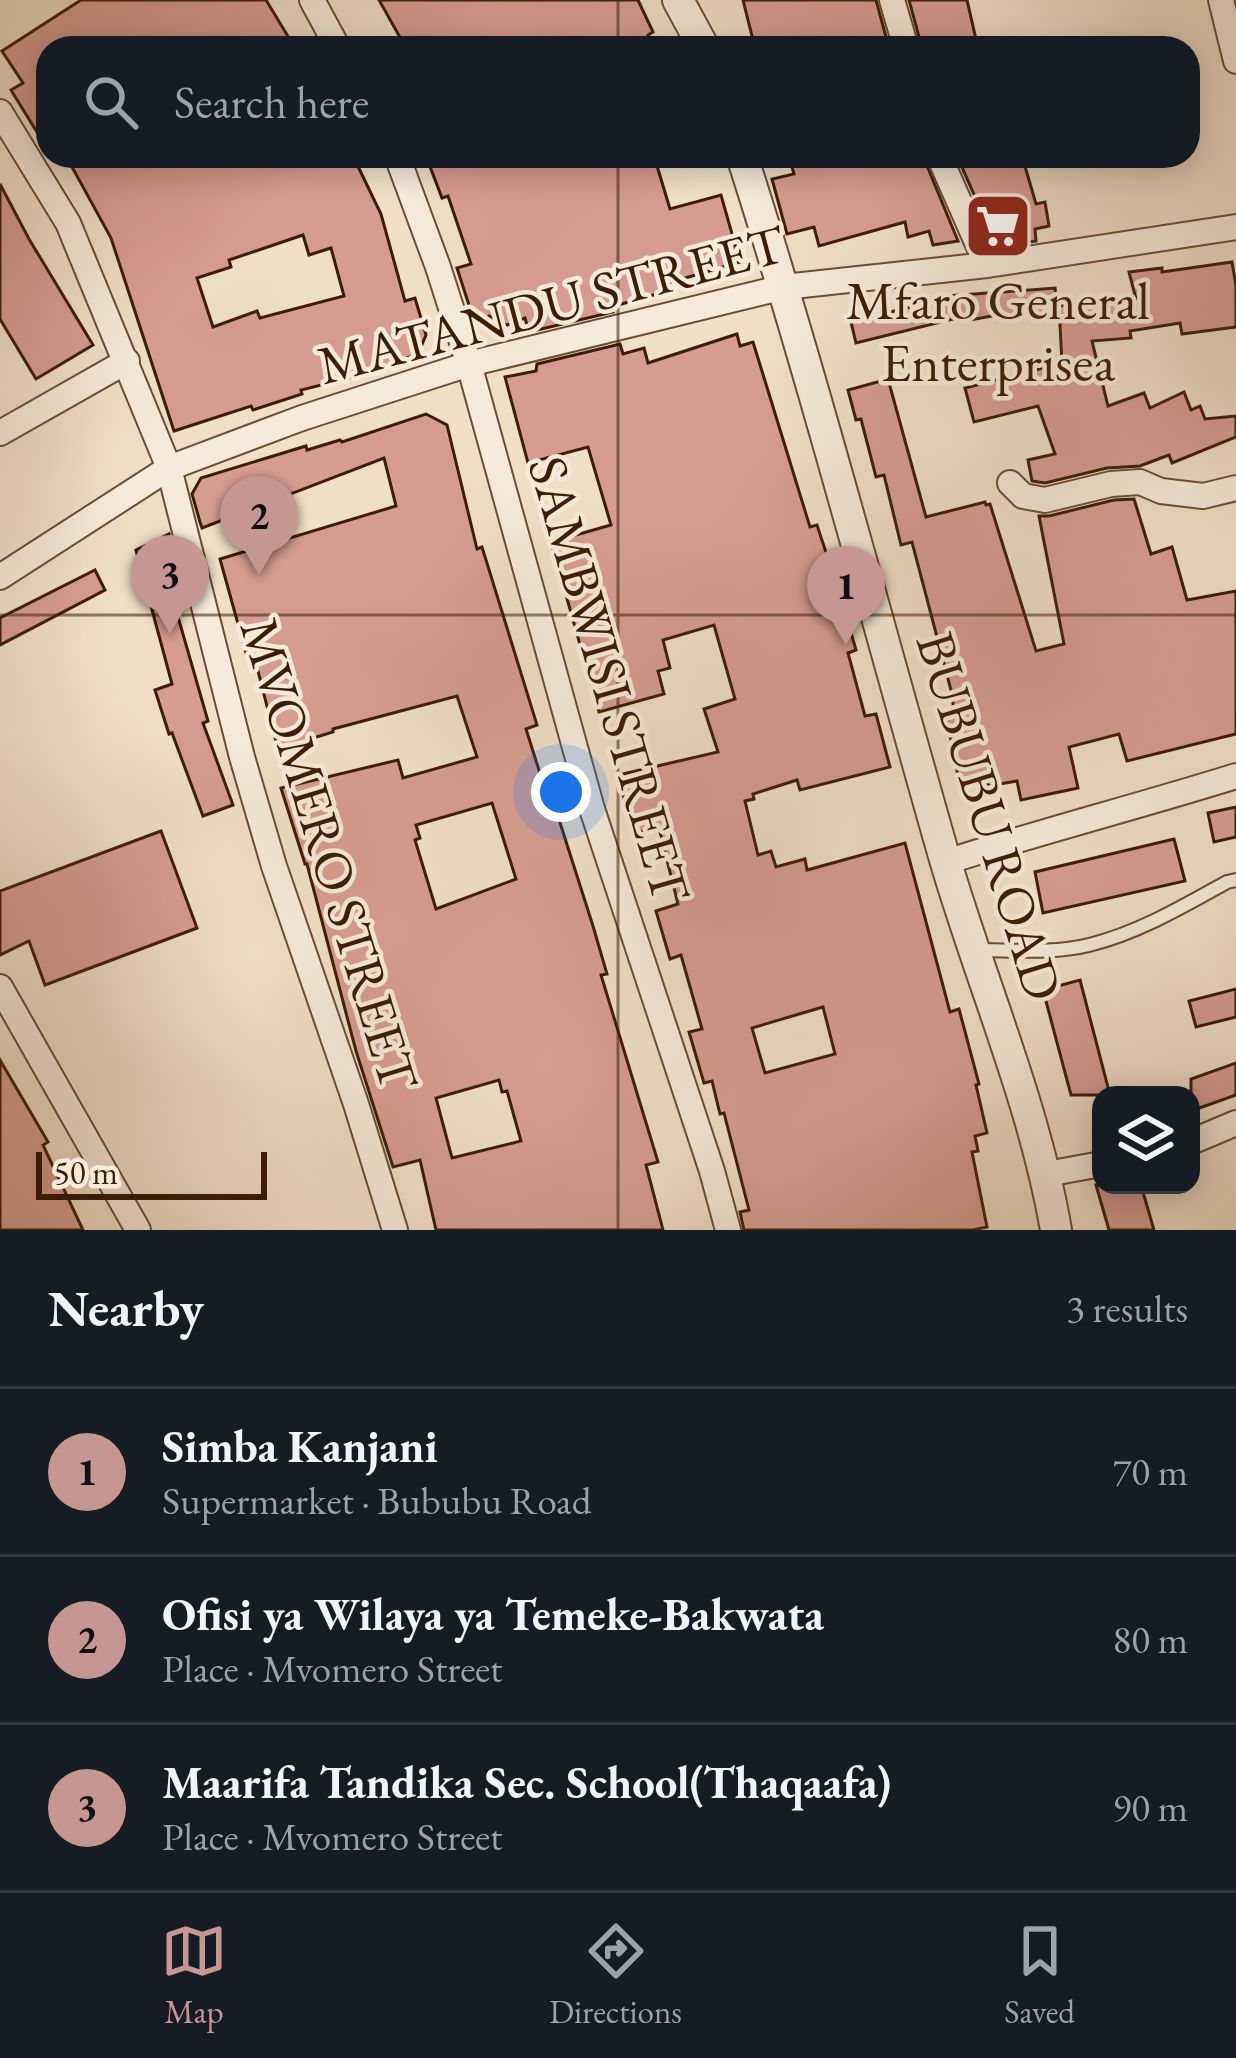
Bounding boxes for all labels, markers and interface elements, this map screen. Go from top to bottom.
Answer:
search box [36,36,1200,168]
icon: search [78,69,144,135]
text: Search here [174,73,369,131]
supermarket icon: Mfaro General Enterprisea [963,191,1033,261]
street label: MATANDU STREET [310,208,793,400]
place label: Mfaro General Enterprisea [846,265,1150,397]
street label: SAMBWISI STREET [513,448,707,911]
pin: 2 [220,476,298,575]
pin: 3 [131,535,209,634]
pin: 1 [807,546,885,645]
street label: MVOMERO STREET [225,609,435,1100]
street label: BUBUBU ROAD [901,623,1079,1009]
your location [531,762,591,822]
map controls [1092,1086,1200,1194]
button: layers [1092,1086,1200,1194]
scale bar [36,1146,267,1199]
text: 50 m [54,1151,118,1194]
text: Nearby [48,1275,204,1341]
text: 3 results [1066,1283,1188,1334]
text: Simba Kanjani [162,1417,438,1475]
text: 1 [77,1446,97,1497]
text: 70 m [1112,1446,1188,1497]
text: Supermarket · Bububu Road [162,1475,591,1526]
text: Ofisi ya Wilaya ya Temeke-Bakwata [162,1585,824,1643]
text: 2 [77,1614,97,1665]
text: 80 m [1112,1614,1188,1665]
text: Place · Mvomero Street [162,1643,503,1694]
text: Maarifa Tandika Sec. School(Thaqaafa) [162,1753,891,1811]
text: 3 [77,1782,97,1833]
text: 90 m [1112,1782,1188,1833]
text: Place · Mvomero Street [162,1811,503,1862]
tab: Map [161,1918,227,2033]
tab: Directions [549,1918,682,2033]
tab: Saved [1004,1918,1075,2033]

